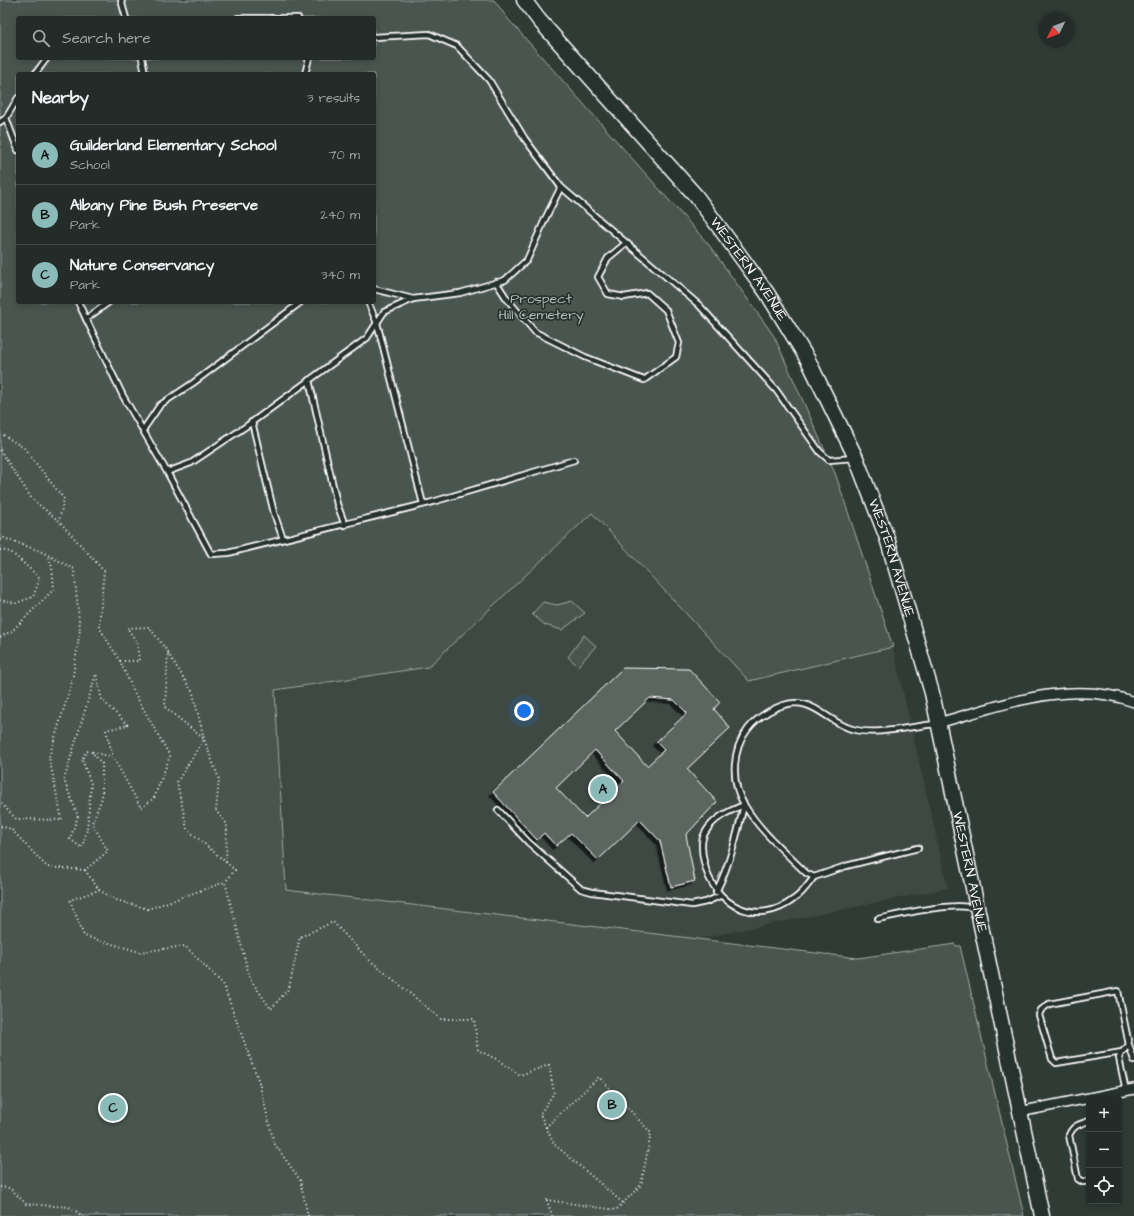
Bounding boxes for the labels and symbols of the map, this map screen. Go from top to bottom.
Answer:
north arrow [1038,12,1074,48]
street label: WESTERN AVENUE [705,213,792,326]
park label: Prospect Hill Cemetery [498,289,584,325]
street label: WESTERN AVENUE [863,496,920,620]
your location [514,701,534,721]
pin: A [590,774,616,804]
street label: WESTERN AVENUE [947,810,992,935]
pin: B [599,1090,625,1120]
pin: C [100,1093,126,1123]

